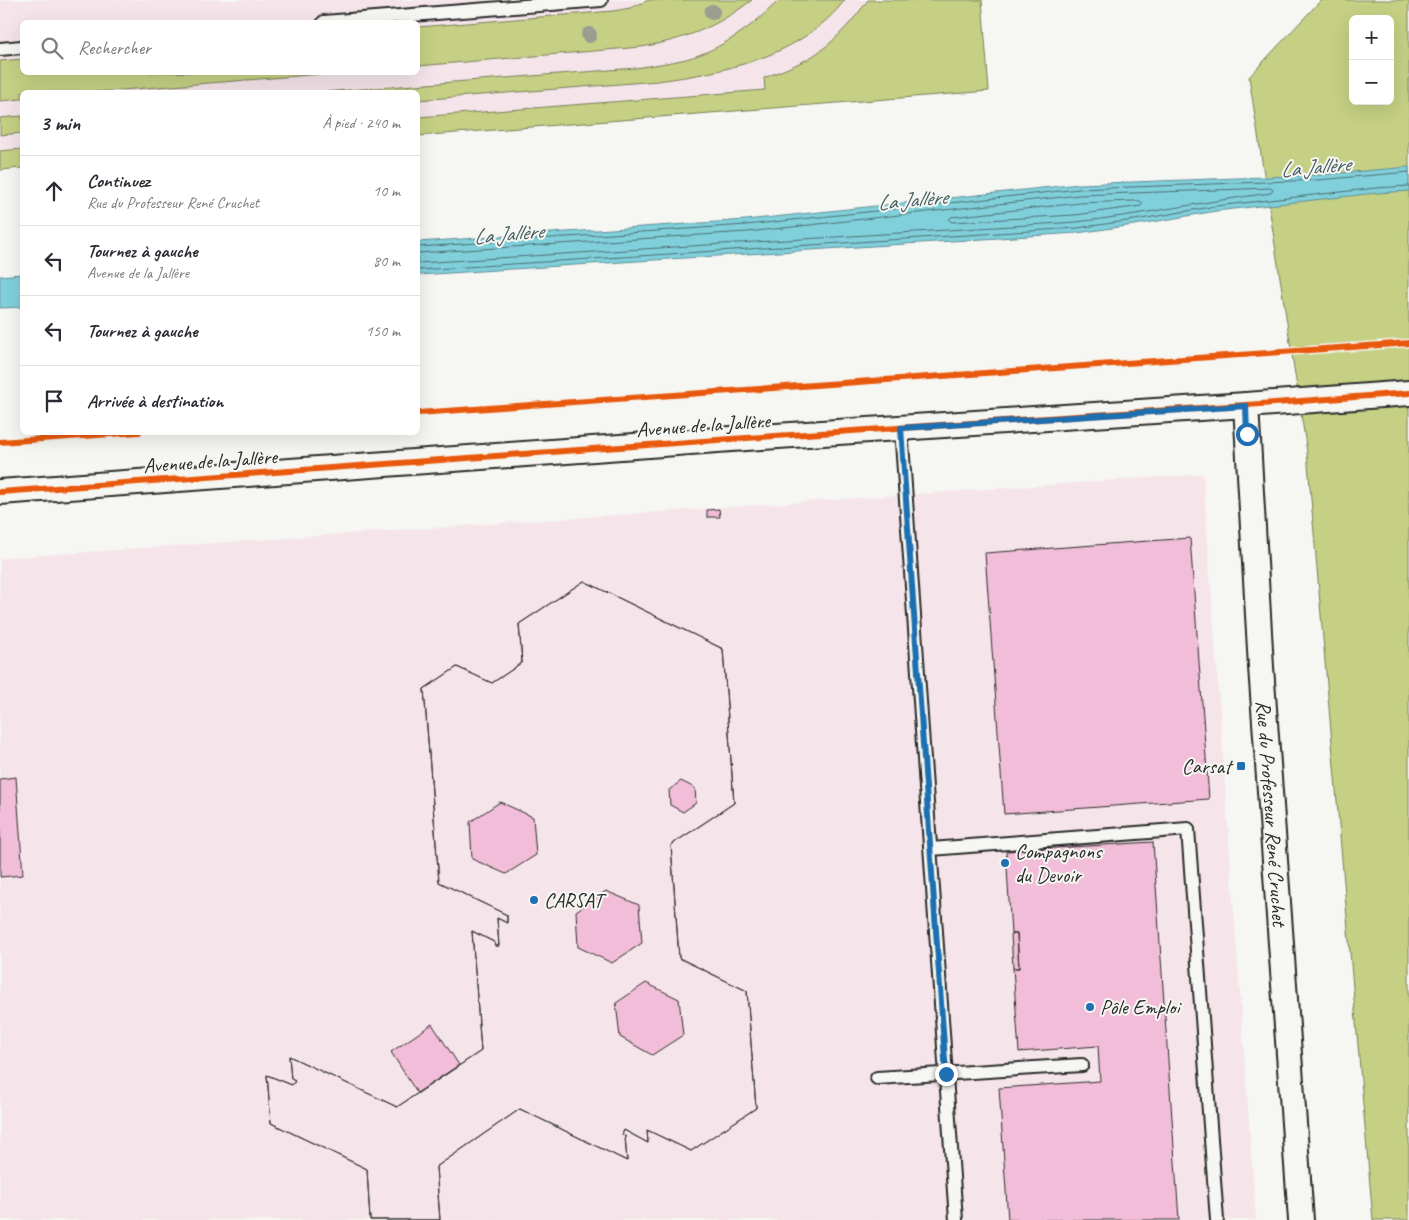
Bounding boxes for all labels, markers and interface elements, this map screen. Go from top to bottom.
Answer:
map controls [1349,15,1394,105]
button: + [1349,15,1394,60]
search box [20,20,420,75]
icon: search [38,34,66,62]
text: Rechercher [78,36,151,60]
button: − [1349,60,1394,105]
text: 3 min [40,110,80,136]
text: À pied · 240 m [322,113,400,133]
water label: La Jallère [1279,150,1355,184]
text: Continuez [87,169,150,193]
icon: ahead [40,177,68,205]
text: 10 m [373,181,400,201]
water label: La Jallère [876,183,952,217]
text: Rue du Professeur René Cruchet [87,193,259,213]
water label: La Jallère [472,217,548,251]
text: Tournez à gauche [87,239,198,263]
icon: left [40,247,68,275]
text: 80 m [373,251,400,271]
text: Avenue de la Jallère [87,263,189,283]
icon: left [40,317,68,345]
text: Tournez à gauche [87,319,198,343]
text: 150 m [366,321,400,341]
icon: arrive [40,387,68,415]
text: Arrivée à destination [87,389,223,413]
street label: Avenue de la Jallère [635,407,773,443]
route start [1236,423,1259,446]
street label: Avenue de la Jallère [142,443,280,479]
street label: Rue du Professeur René Cruchet [1250,700,1293,929]
place label: Carsat [1182,753,1234,779]
marker: Carsat [1235,760,1247,772]
place label: Compagnons du Devoir [1015,838,1103,888]
marker: Compagnons du Devoir [999,857,1011,869]
place label: CARSAT [544,887,607,913]
marker: CARSAT [528,894,540,906]
place label: Pôle Emploi [1100,994,1182,1020]
marker: Pôle Emploi [1084,1001,1096,1013]
route end [935,1063,958,1086]

